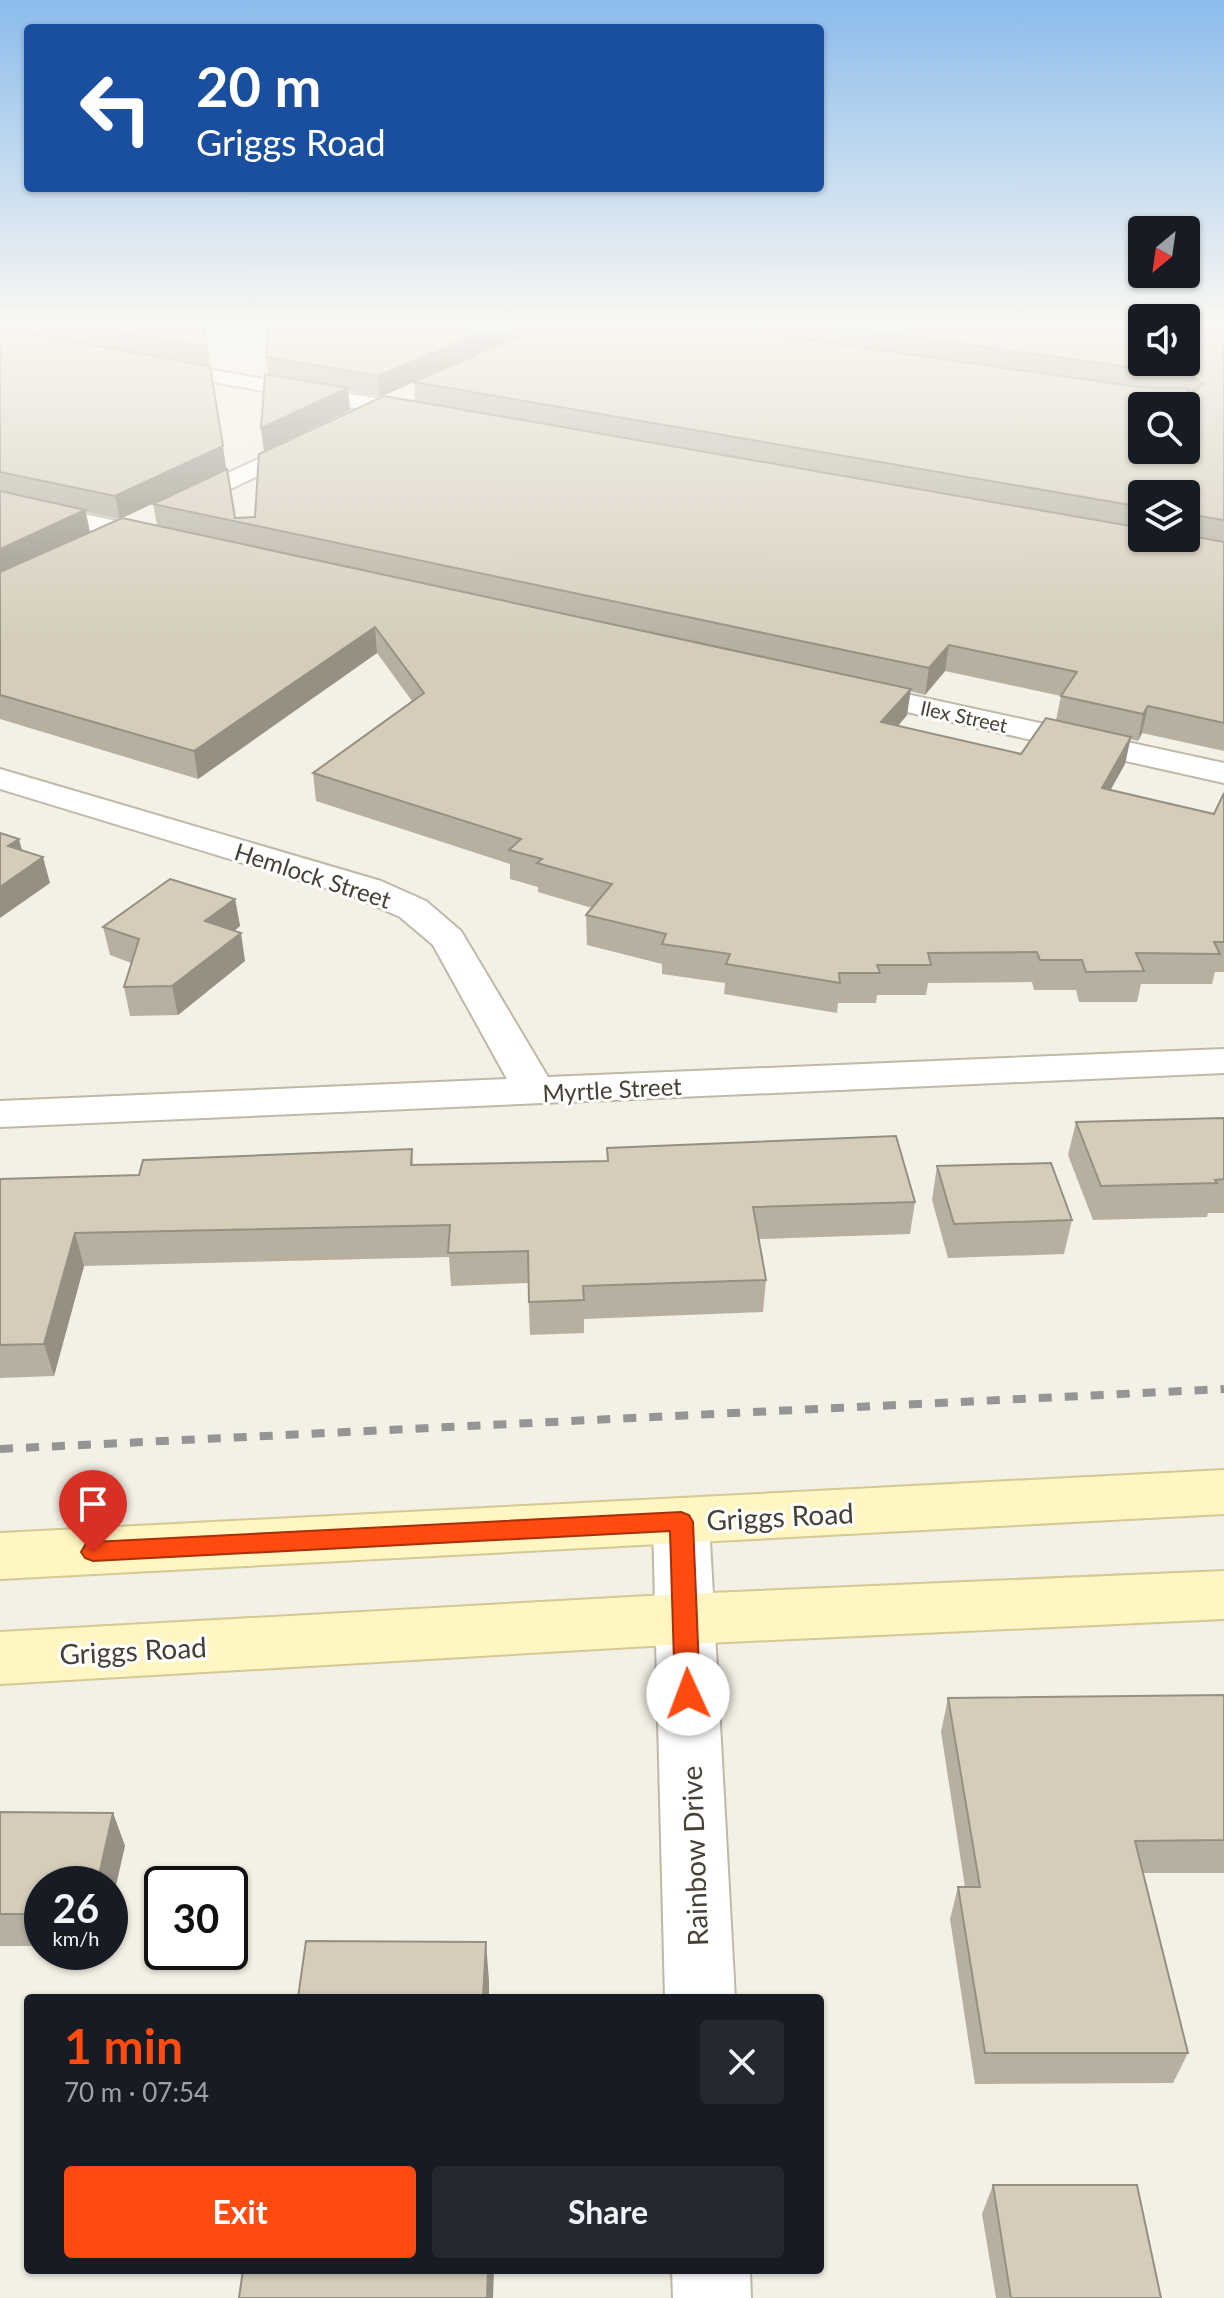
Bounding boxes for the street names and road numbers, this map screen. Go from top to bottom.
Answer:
street label: Ilex Street [918,695,1010,737]
street label: Hemlock Street [231,836,395,914]
street label: Myrtle Street [542,1071,683,1107]
street label: Griggs Road [705,1495,855,1537]
street label: Griggs Road [58,1629,208,1671]
street label: Rainbow Drive [674,1765,714,1947]

